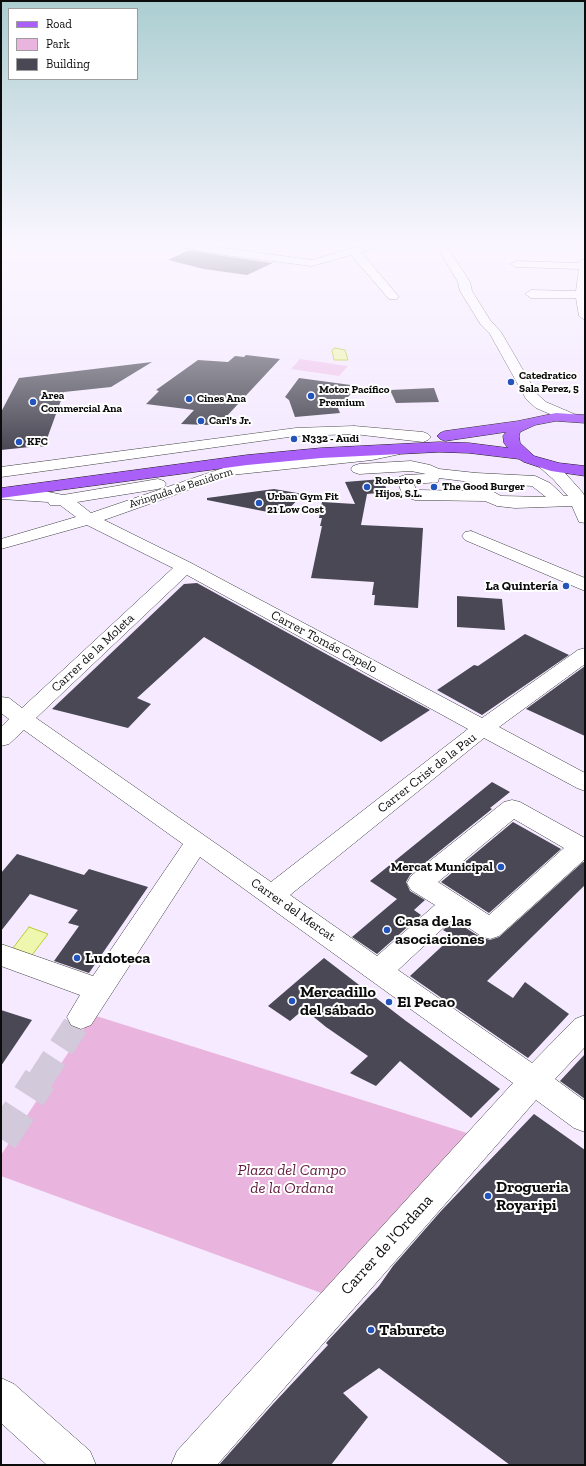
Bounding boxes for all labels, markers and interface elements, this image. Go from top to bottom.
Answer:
legend [8,8,138,80]
text: Road [46,17,72,31]
text: Park [46,37,70,51]
text: Building [46,57,90,71]
place label: Catedratico Sala Perez, 5 [519,369,579,395]
marker: Catedratico Sala Perez, 5 [506,377,516,387]
place label: Motor Pacífico Premium [319,383,390,409]
place label: Area Commercial Ana [41,389,122,415]
marker: Motor Pacífico Premium [306,391,316,401]
place label: Cines Ana [197,392,246,406]
marker: Cines Ana [184,394,194,404]
marker: Area Commercial Ana [28,397,38,407]
place label: Carl's Jr. [209,414,251,428]
marker: Carl's Jr. [196,416,206,426]
place label: N332 - Audi [302,432,359,446]
marker: N332 - Audi [289,434,299,444]
place label: KFC [27,435,48,449]
marker: KFC [14,437,24,447]
street label: Avinguda de Benidorm [127,465,235,511]
place label: Roberto e Hijos, S.L. [375,474,422,500]
place label: The Good Burger [442,480,525,494]
marker: Roberto e Hijos, S.L. [362,482,372,492]
marker: The Good Burger [429,482,439,492]
place label: Urban Gym Fit 21 Low Cost [267,490,339,516]
marker: Urban Gym Fit 21 Low Cost [254,498,264,508]
place label: La Quintería [486,578,558,594]
marker: La Quintería [561,581,571,591]
street label: Carrer Tomás Capelo [268,607,380,677]
street label: Carrer de la Moleta [48,611,138,695]
street label: Carrer Crist de la Pau [375,730,479,816]
place label: Mercat Municipal [391,859,493,875]
marker: Mercat Municipal [496,862,506,872]
street label: Carrer del Mercat [248,875,338,945]
place label: Casa de las asociaciones [395,911,484,949]
marker: Casa de las asociaciones [382,925,392,935]
place label: Ludoteca [85,948,150,968]
marker: Ludoteca [72,953,82,963]
place label: Mercadillo del sábado [300,982,376,1020]
place label: El Pecao [397,992,455,1012]
marker: Mercadillo del sábado [287,996,297,1006]
marker: El Pecao [384,997,394,1007]
park label: Plaza del Campo de la Ordana [238,1160,346,1198]
place label: Drogueria Royaripi [496,1177,569,1215]
street label: Carrer de l'Ordana [337,1191,437,1299]
marker: Drogueria Royaripi [483,1191,493,1201]
place label: Taburete [379,1320,444,1340]
marker: Taburete [366,1325,376,1335]

